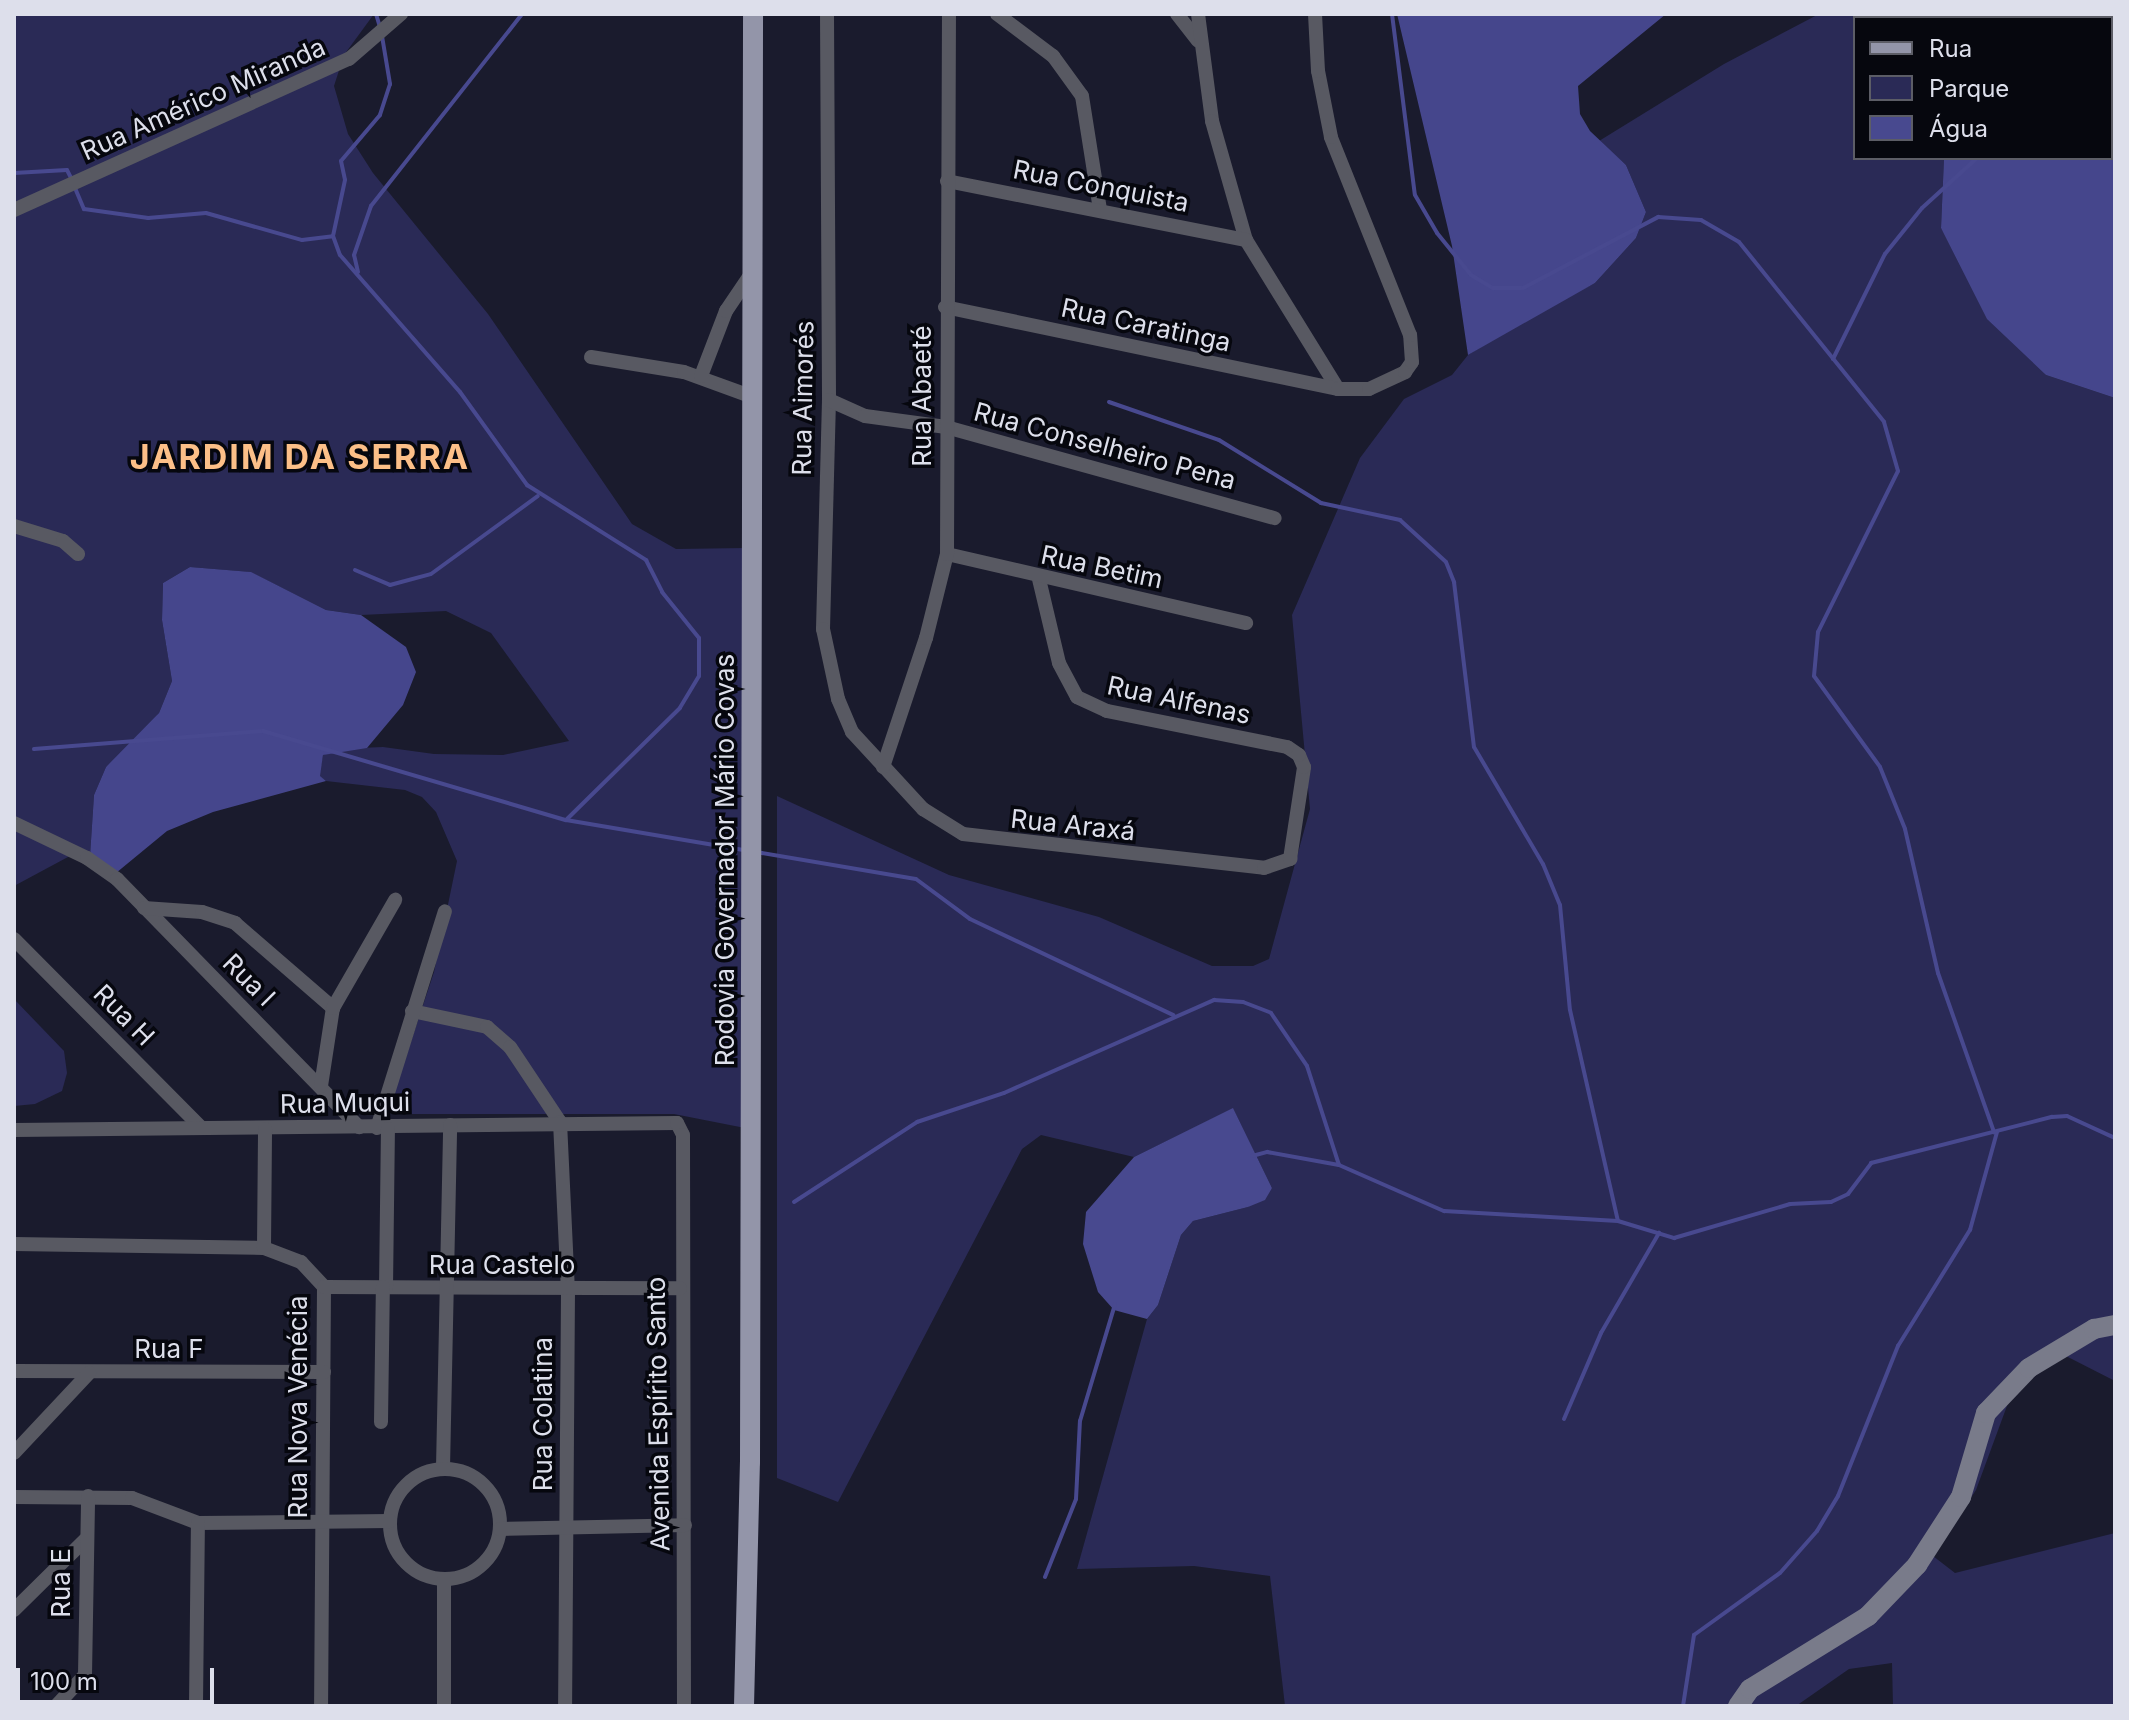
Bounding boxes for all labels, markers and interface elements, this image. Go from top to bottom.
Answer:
legend [1853,16,2113,160]
street label: Rua Américo Miranda [76,31,330,167]
text: Rua [1929,34,1972,63]
text: Parque [1929,74,2009,103]
text: Água [1929,114,1988,143]
street label: Rua Conquista [1010,154,1192,218]
street label: Rua Caratinga [1058,292,1234,358]
street label: Rua Aimorés [786,320,820,476]
street label: Rua Abaeté [906,325,938,467]
street label: Rua Conselheiro Pena [971,396,1239,496]
district label: JARDIM DA SERRA [130,437,470,477]
street label: Rua Betim [1038,539,1166,595]
street label: Rodovia Governador Mário Covas [709,654,741,1066]
street label: Rua Alfenas [1104,670,1254,730]
street label: Rua Araxá [1009,803,1137,847]
street label: Rua I [216,947,282,1013]
street label: Rua H [87,978,161,1052]
street label: Rua Muqui [280,1086,410,1120]
street label: Rua Castelo [429,1249,575,1281]
street label: Avenida Espírito Santo [640,1276,676,1552]
street label: Rua Nova Venécia [282,1295,314,1519]
street label: Rua F [134,1333,204,1365]
street label: Rua Colatina [527,1337,559,1491]
street label: Rua E [45,1548,77,1618]
scale bar [20,1652,218,1702]
text: 100 m [30,1667,98,1696]

